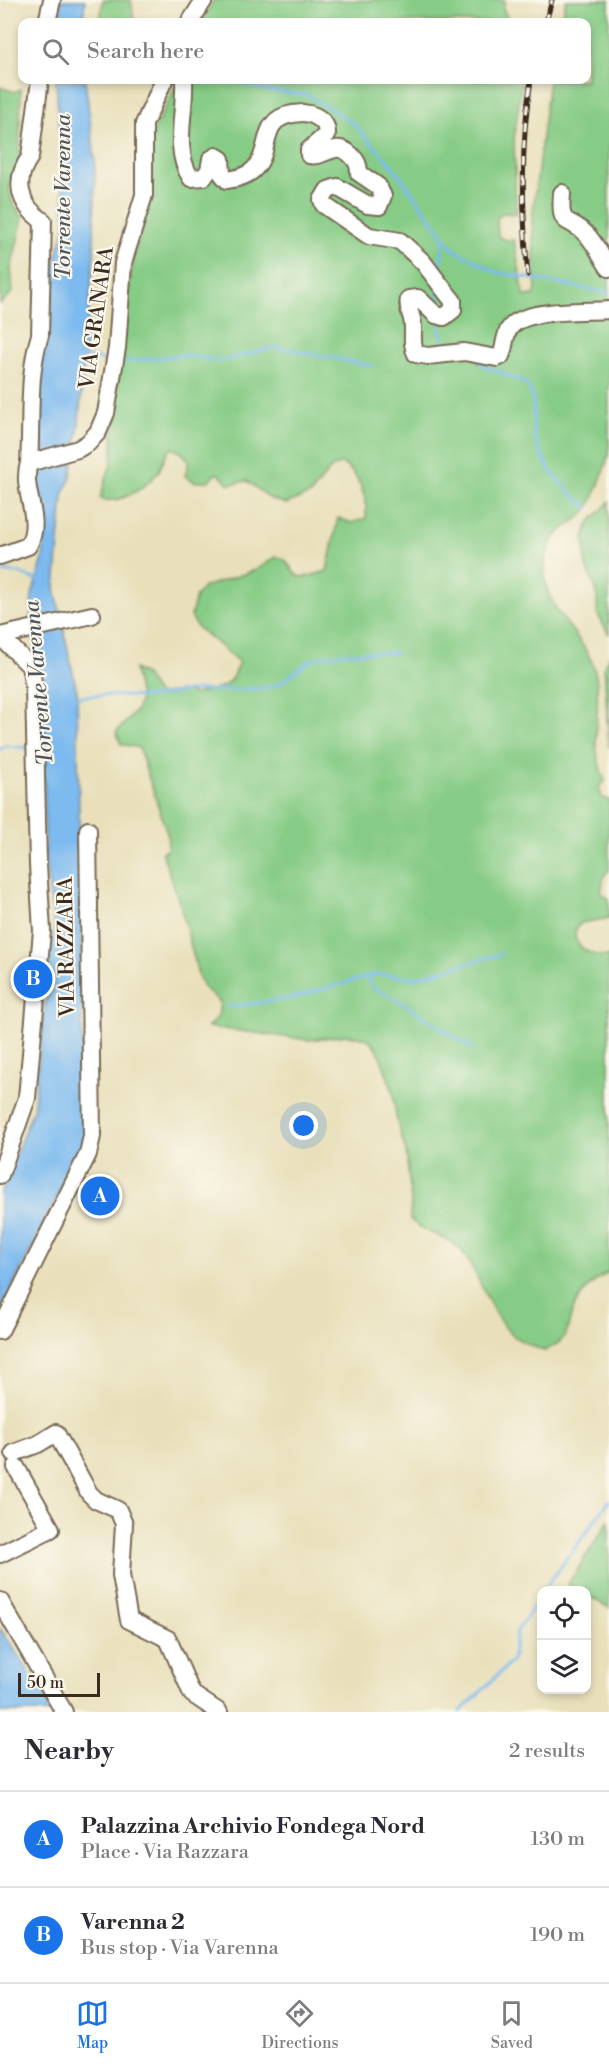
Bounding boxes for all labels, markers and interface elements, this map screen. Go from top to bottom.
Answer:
search box [18,18,591,84]
icon: search [39,35,72,68]
text: Search here [87,38,204,65]
water label: Torrente Varenna [50,113,77,280]
street label: VIA GRANARA [74,244,120,392]
water label: Torrente Varenna [18,598,60,767]
street label: VIA RAZZARA [53,876,81,1019]
pin: B [14,956,52,1002]
your location [289,1111,318,1140]
pin: A [80,1174,120,1218]
map controls [537,1586,591,1694]
button: locate [537,1586,591,1640]
button: layers [537,1640,591,1694]
scale bar [18,1670,100,1698]
text: 50 m [27,1673,64,1693]
text: Nearby [24,1735,114,1767]
text: 2 results [509,1739,585,1764]
text: Palazzina Archivio Fondega Nord [81,1813,425,1840]
text: A [36,1827,51,1852]
text: 130 m [530,1827,585,1852]
text: Place · Via Razzara [81,1840,249,1865]
text: Varenna 2 [81,1909,185,1936]
text: B [36,1923,51,1948]
text: 190 m [530,1923,585,1948]
text: Bus stop · Via Varenna [81,1936,279,1961]
tab: Map [76,1997,109,2053]
tab: Directions [261,1997,339,2053]
tab: Saved [491,1997,533,2053]

